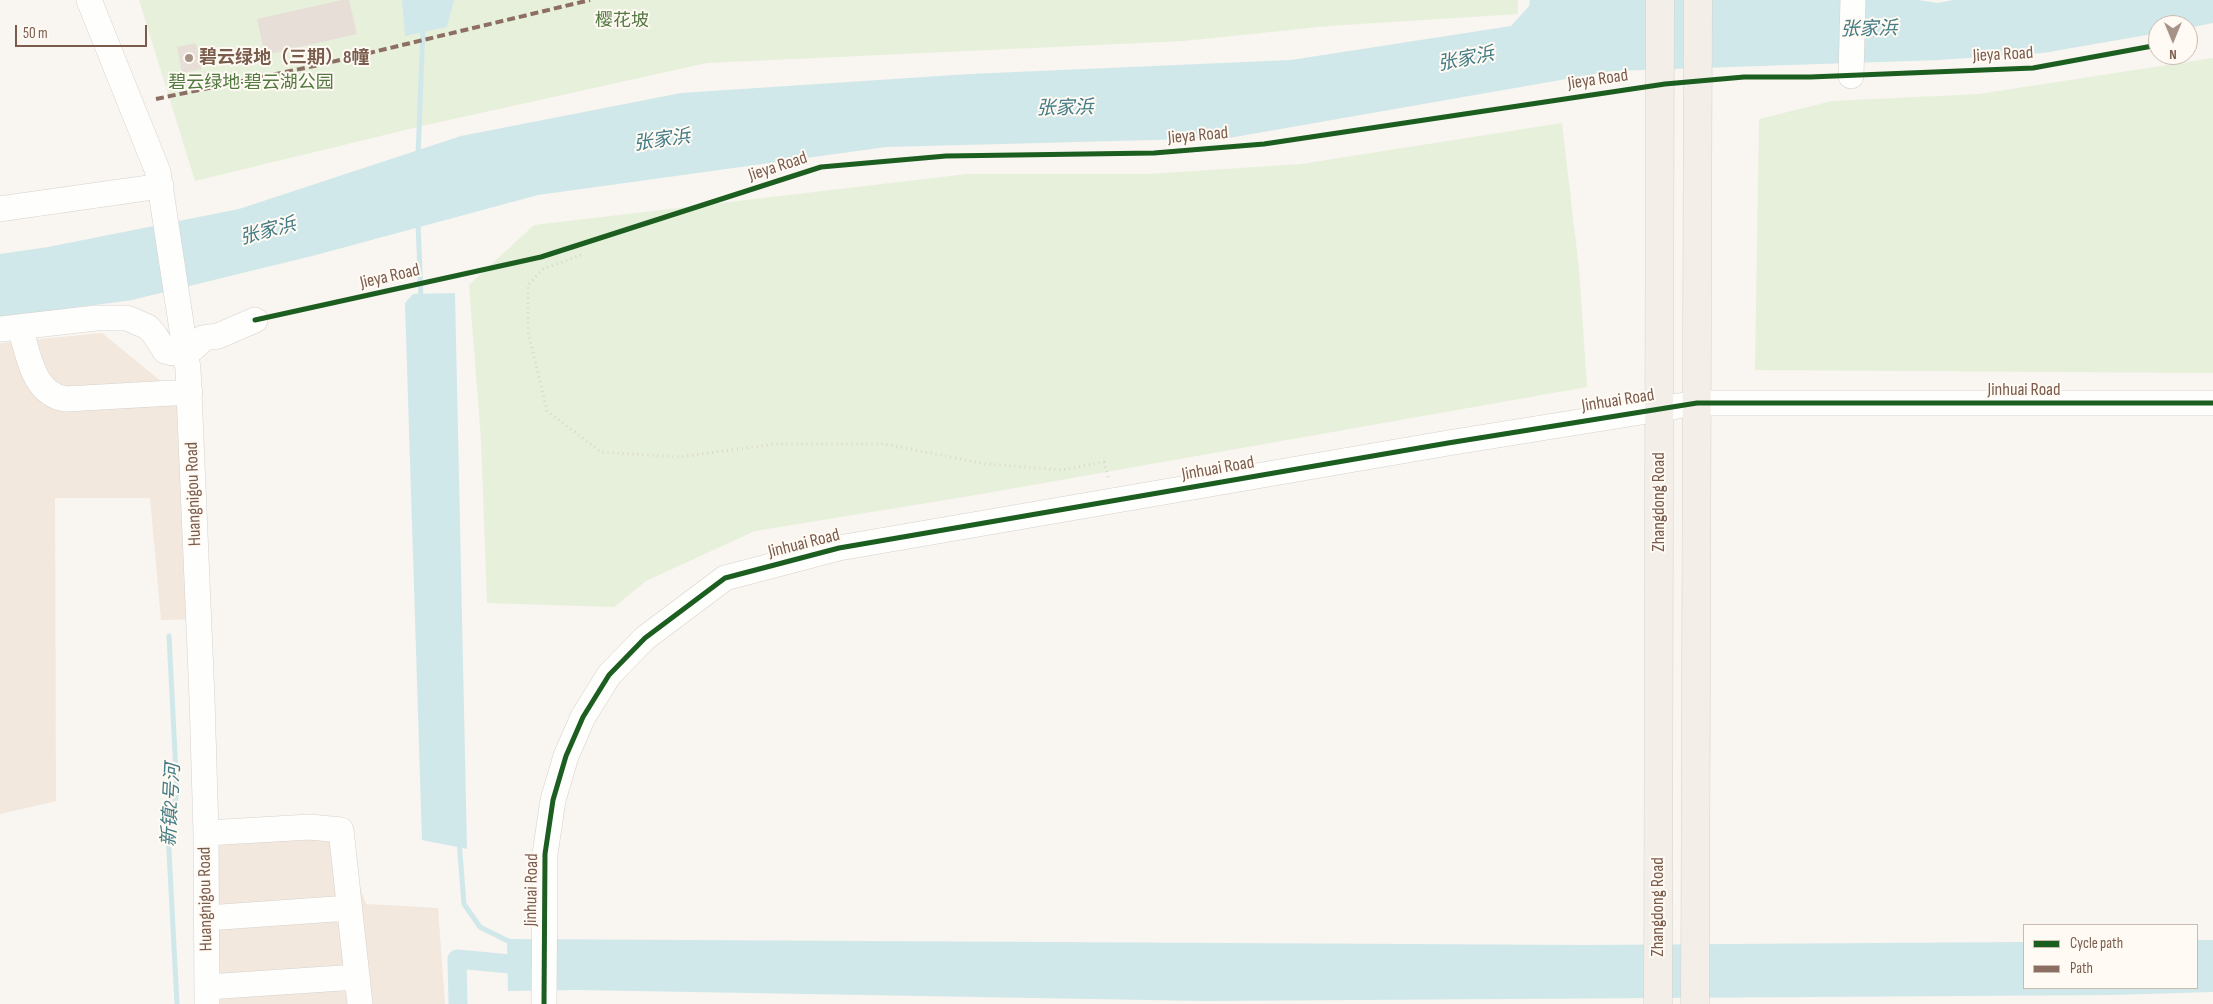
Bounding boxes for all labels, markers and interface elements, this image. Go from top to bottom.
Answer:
park label: 樱花坡 [595,10,649,32]
scale bar [18,15,150,47]
north arrow [2148,15,2198,65]
water label: 张家浜 [1840,18,1898,42]
text: 50 m [23,24,48,43]
water label: 张家浜 [1436,43,1496,77]
street label: Jieya Road [1972,43,2034,67]
text: N [2169,46,2177,63]
place label: 碧云绿地（三期）8幢 [199,47,369,69]
marker: 碧云绿地（三期）8幢 [183,52,195,64]
street label: Jieya Road [1566,65,1630,95]
park label: 碧云绿地·碧云湖公园 [168,72,334,94]
water label: 张家浜 [1036,97,1094,121]
street label: Jieya Road [1167,123,1229,149]
water label: 张家浜 [632,126,692,156]
street label: Jieya Road [746,147,810,187]
water label: 张家浜 [238,214,298,250]
street label: Jieya Road [358,260,422,294]
street label: Jinhuai Road [1987,379,2061,401]
street label: Jinhuai Road [1580,385,1656,417]
street label: Huangnigou Road [181,441,207,547]
street label: Jinhuai Road [1180,452,1256,486]
street label: Zhangdong Road [1648,452,1670,552]
street label: Jinhuai Road [766,525,842,563]
water label: 新镇2号河 [158,763,186,847]
street label: Huangnigou Road [194,847,218,951]
street label: Jinhuai Road [521,853,543,927]
street label: Zhangdong Road [1647,857,1669,957]
legend [2023,924,2198,989]
text: Cycle path [2070,934,2123,953]
text: Path [2070,959,2093,978]

